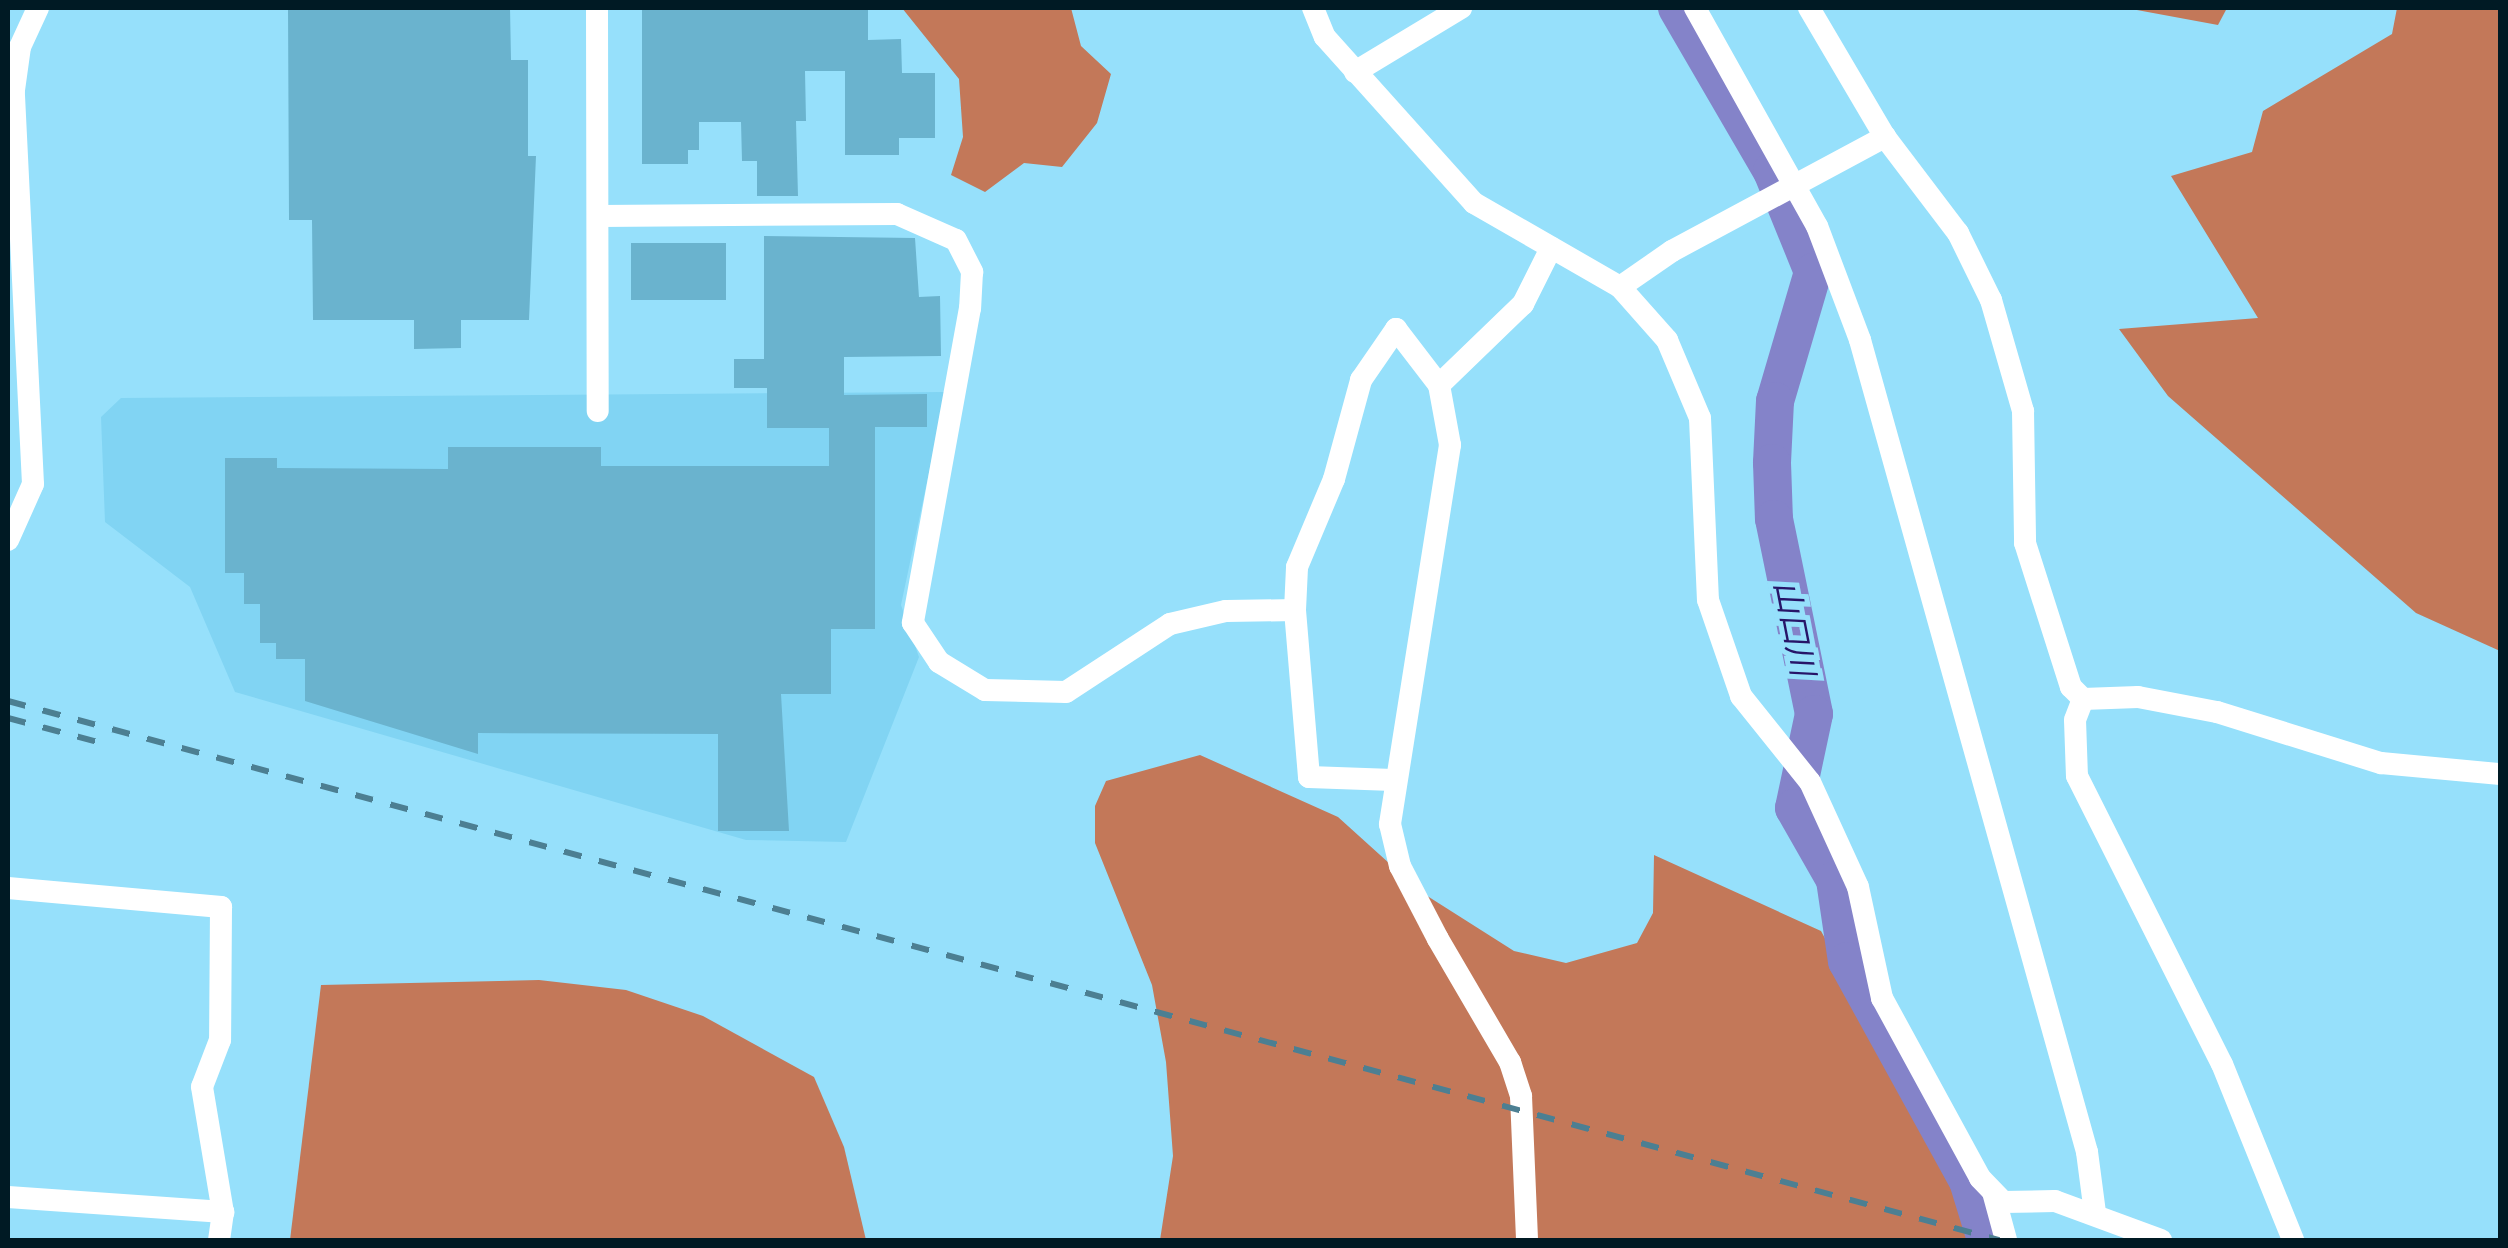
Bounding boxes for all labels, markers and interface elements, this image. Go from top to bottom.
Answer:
water label: 山口川 [1768,577,1824,679]

